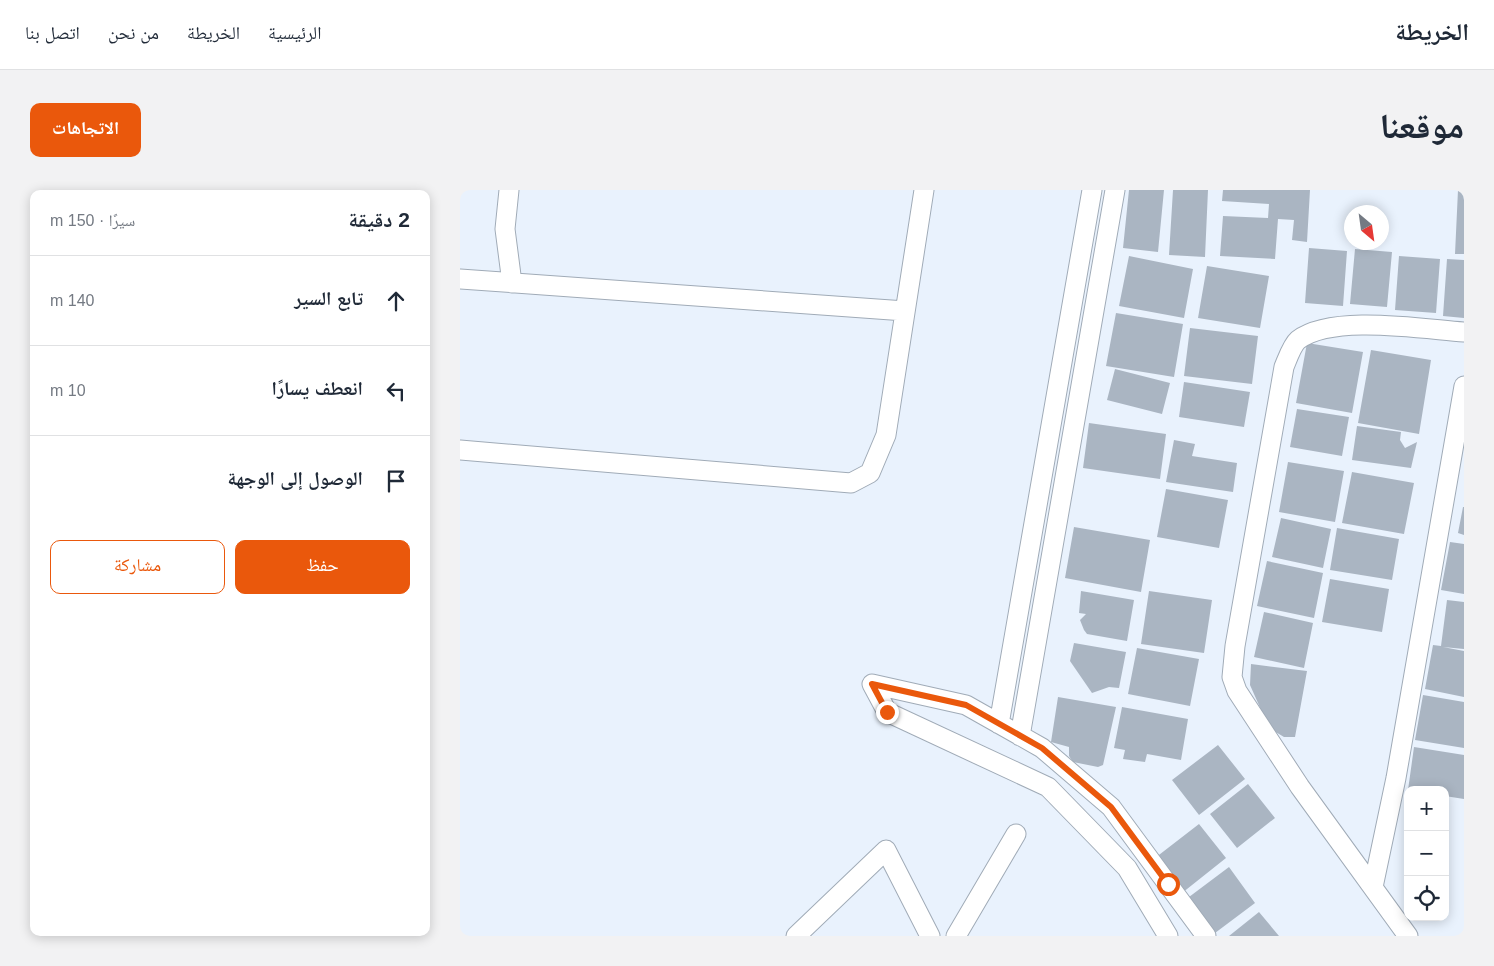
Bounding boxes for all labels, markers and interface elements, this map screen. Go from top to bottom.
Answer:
text: الخريطة [1395,18,1469,45]
text: اتصل بنا [25,23,80,43]
text: من نحن [108,23,159,43]
text: الخريطة [187,23,240,43]
text: الرئيسية [268,23,321,43]
button: الاتجاهات [30,103,141,157]
text: موقعنا [1379,106,1464,145]
north arrow [1344,205,1389,250]
text: 2 دقيقة [348,208,410,231]
text: سيرًا · 150 m [50,212,135,229]
icon: ahead [382,287,410,315]
text: تابع السير [294,288,363,309]
text: 140 m [50,292,94,309]
icon: left [382,377,410,405]
text: انعطف يسارًا [272,378,363,399]
text: 10 m [50,382,86,399]
icon: arrive [382,467,410,495]
text: الوصول إلى الوجهة [227,468,363,489]
button: مشاركة [50,540,225,594]
button: حفظ [235,540,410,594]
route end [876,701,899,724]
map controls [1404,786,1449,921]
button: + [1404,786,1449,831]
button: − [1404,831,1449,876]
route start [1157,873,1180,896]
button: locate [1404,876,1449,921]

